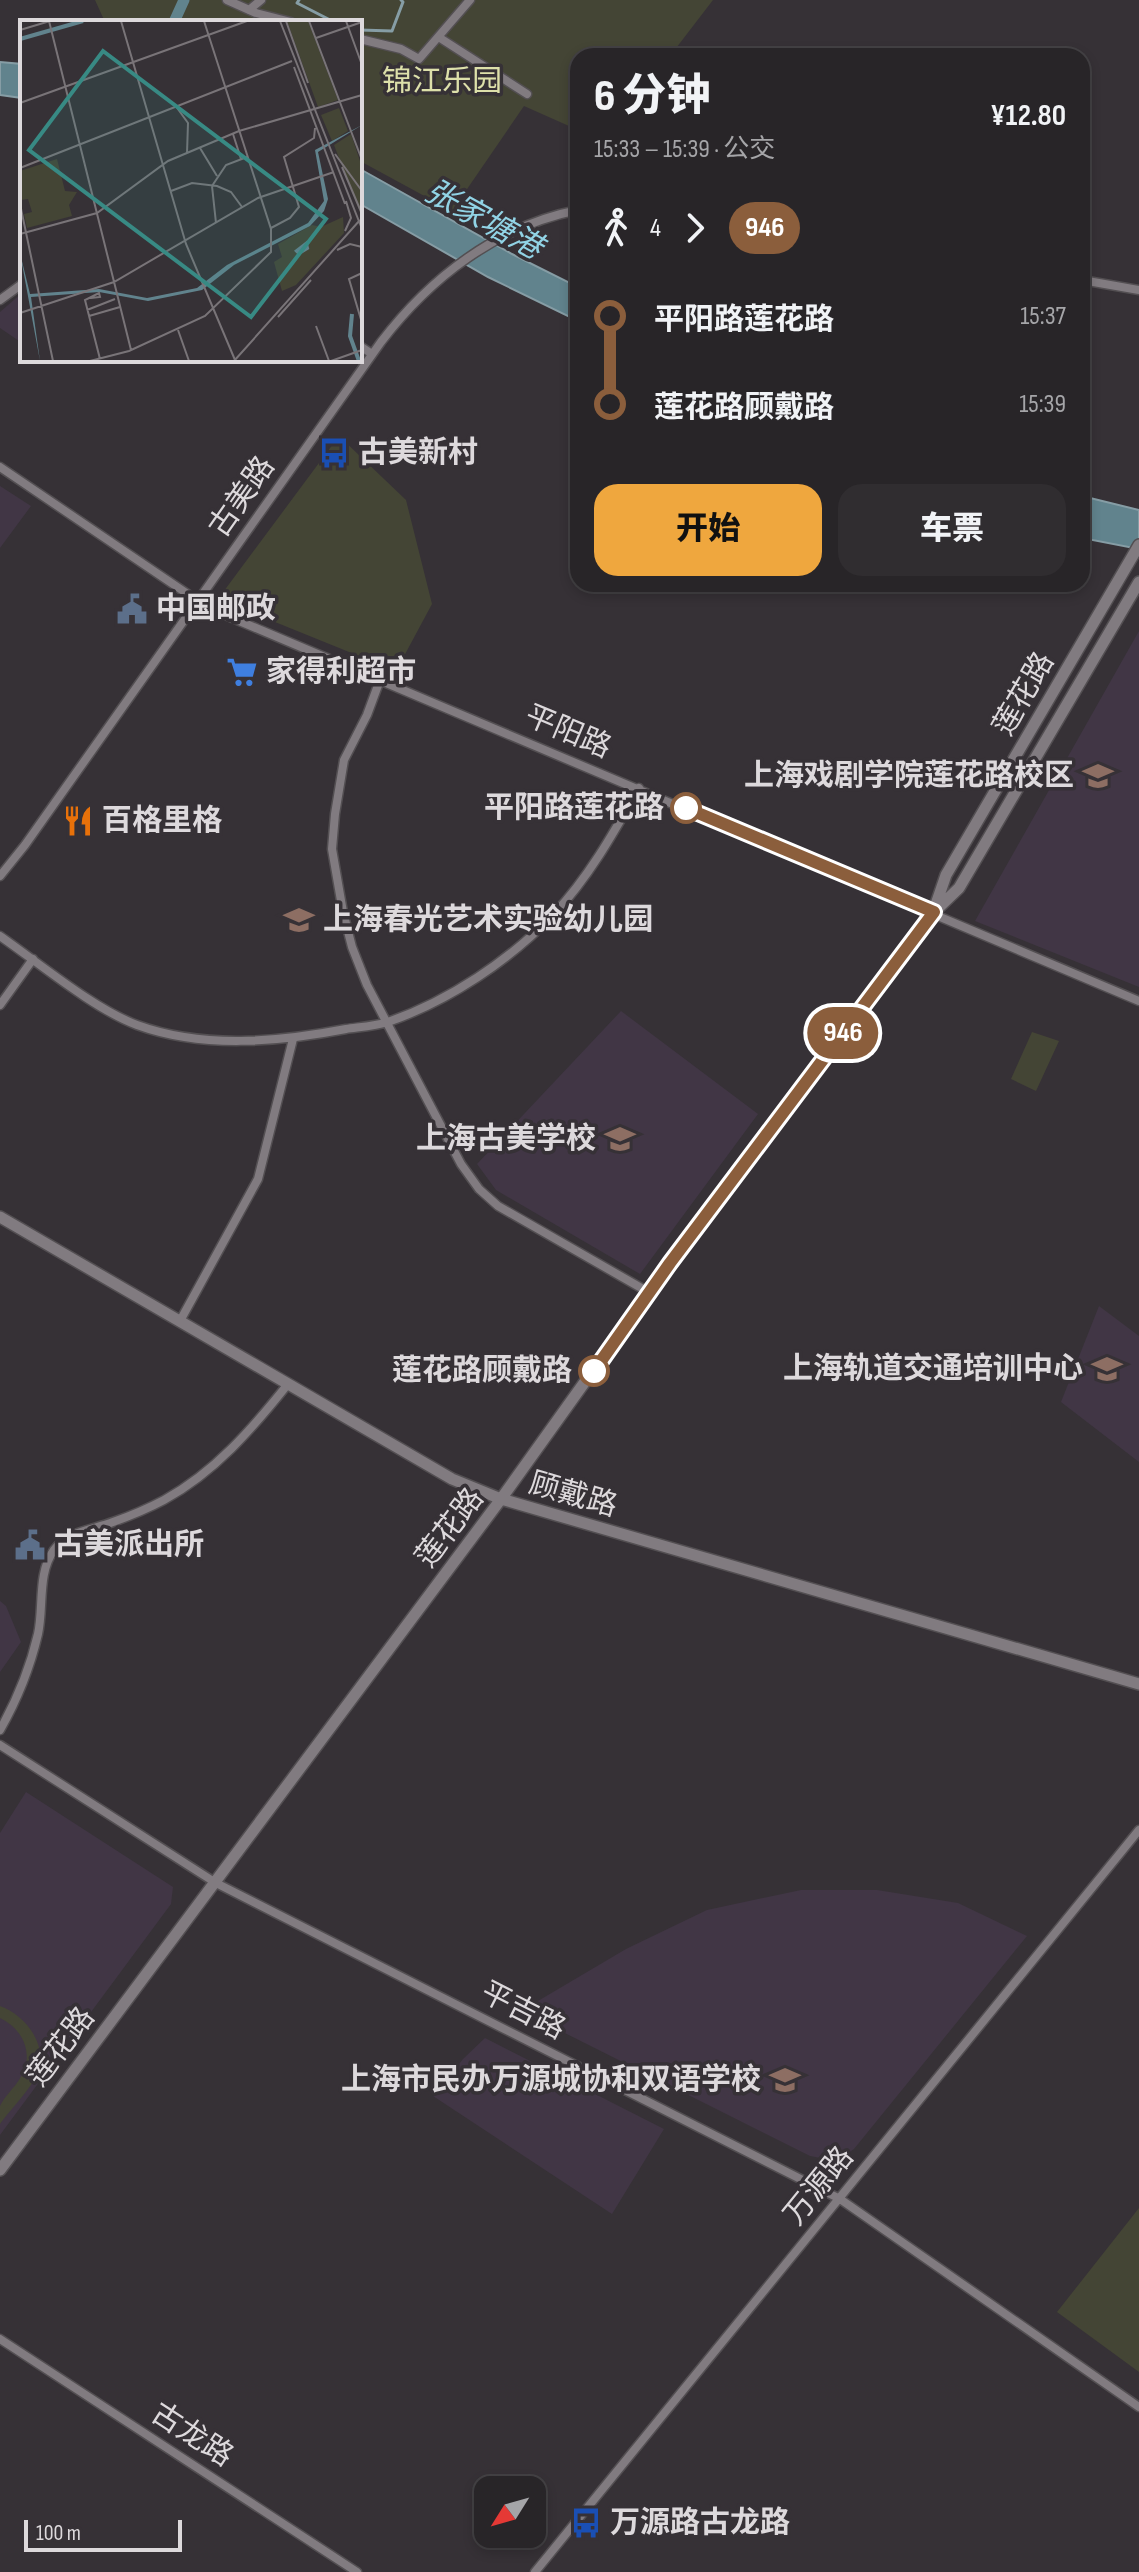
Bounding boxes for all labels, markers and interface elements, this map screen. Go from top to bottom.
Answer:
inset map [20,20,362,362]
park label: 锦江乐园 [382,64,502,100]
text: 6 分钟 [594,70,710,123]
text: ¥12.80 [990,98,1066,134]
text: 15:33 – 15:39 · 公交 [594,134,775,165]
water label: 张家塘港 [418,172,552,270]
icon: walk [594,206,638,250]
icon: forward [673,206,717,250]
text: 946 [745,211,784,244]
text: 4 [650,213,661,244]
text: 15:37 [1020,301,1066,332]
text: 平阳路莲花路 [654,302,834,338]
text: 15:39 [1019,389,1066,420]
text: 莲花路顾戴路 [654,390,834,426]
place label: 古美新村 [358,435,478,471]
bus stop icon: 古美新村 [317,436,351,470]
street label: 古美路 [201,450,283,544]
button: 开始 [594,484,822,576]
button: 车票 [838,484,1066,576]
place label: 中国邮政 [156,591,276,627]
public building icon: 中国邮政 [115,592,149,626]
street label: 莲花路 [986,646,1062,742]
place label: 家得利超市 [266,654,416,690]
supermarket icon: 家得利超市 [225,655,259,689]
street label: 平阳路 [520,698,616,766]
place label: 上海戏剧学院莲花路校区 [744,758,1074,794]
school or university icon: 上海戏剧学院莲花路校区 [1081,759,1115,793]
place label: 平阳路莲花路 [484,790,664,826]
marker: 平阳路莲花路 [671,793,701,823]
place label: 百格里格 [102,803,222,839]
restaurant icon: 百格里格 [61,804,95,838]
place label: 上海春光艺术实验幼儿园 [323,902,653,938]
school or university icon: 上海春光艺术实验幼儿园 [282,903,316,937]
line badge: 946 [797,1007,889,1059]
text: 946 [823,1016,863,1049]
place label: 上海古美学校 [416,1121,596,1157]
school or university icon: 上海古美学校 [603,1122,637,1156]
place label: 上海轨道交通培训中心 [783,1351,1083,1387]
school or university icon: 上海轨道交通培训中心 [1090,1352,1124,1386]
place label: 莲花路顾戴路 [392,1353,572,1389]
marker: 莲花路顾戴路 [579,1356,609,1386]
street label: 顾戴路 [525,1465,621,1525]
street label: 莲花路 [409,1481,491,1575]
place label: 古美派出所 [54,1527,204,1563]
public building icon: 古美派出所 [13,1528,47,1562]
street label: 平吉路 [475,1975,571,2047]
street label: 莲花路 [20,2000,102,2094]
place label: 上海市民办万源城协和双语学校 [341,2062,761,2098]
school or university icon: 上海市民办万源城协和双语学校 [768,2063,802,2097]
street label: 万源路 [777,2140,861,2232]
street label: 古龙路 [144,2395,240,2475]
north arrow [474,2476,546,2548]
map controls [474,2476,546,2548]
place label: 万源路古龙路 [610,2505,790,2541]
bus stop icon: 万源路古龙路 [569,2506,603,2540]
scale bar [24,2516,182,2552]
text: 100 m [36,2520,81,2547]

